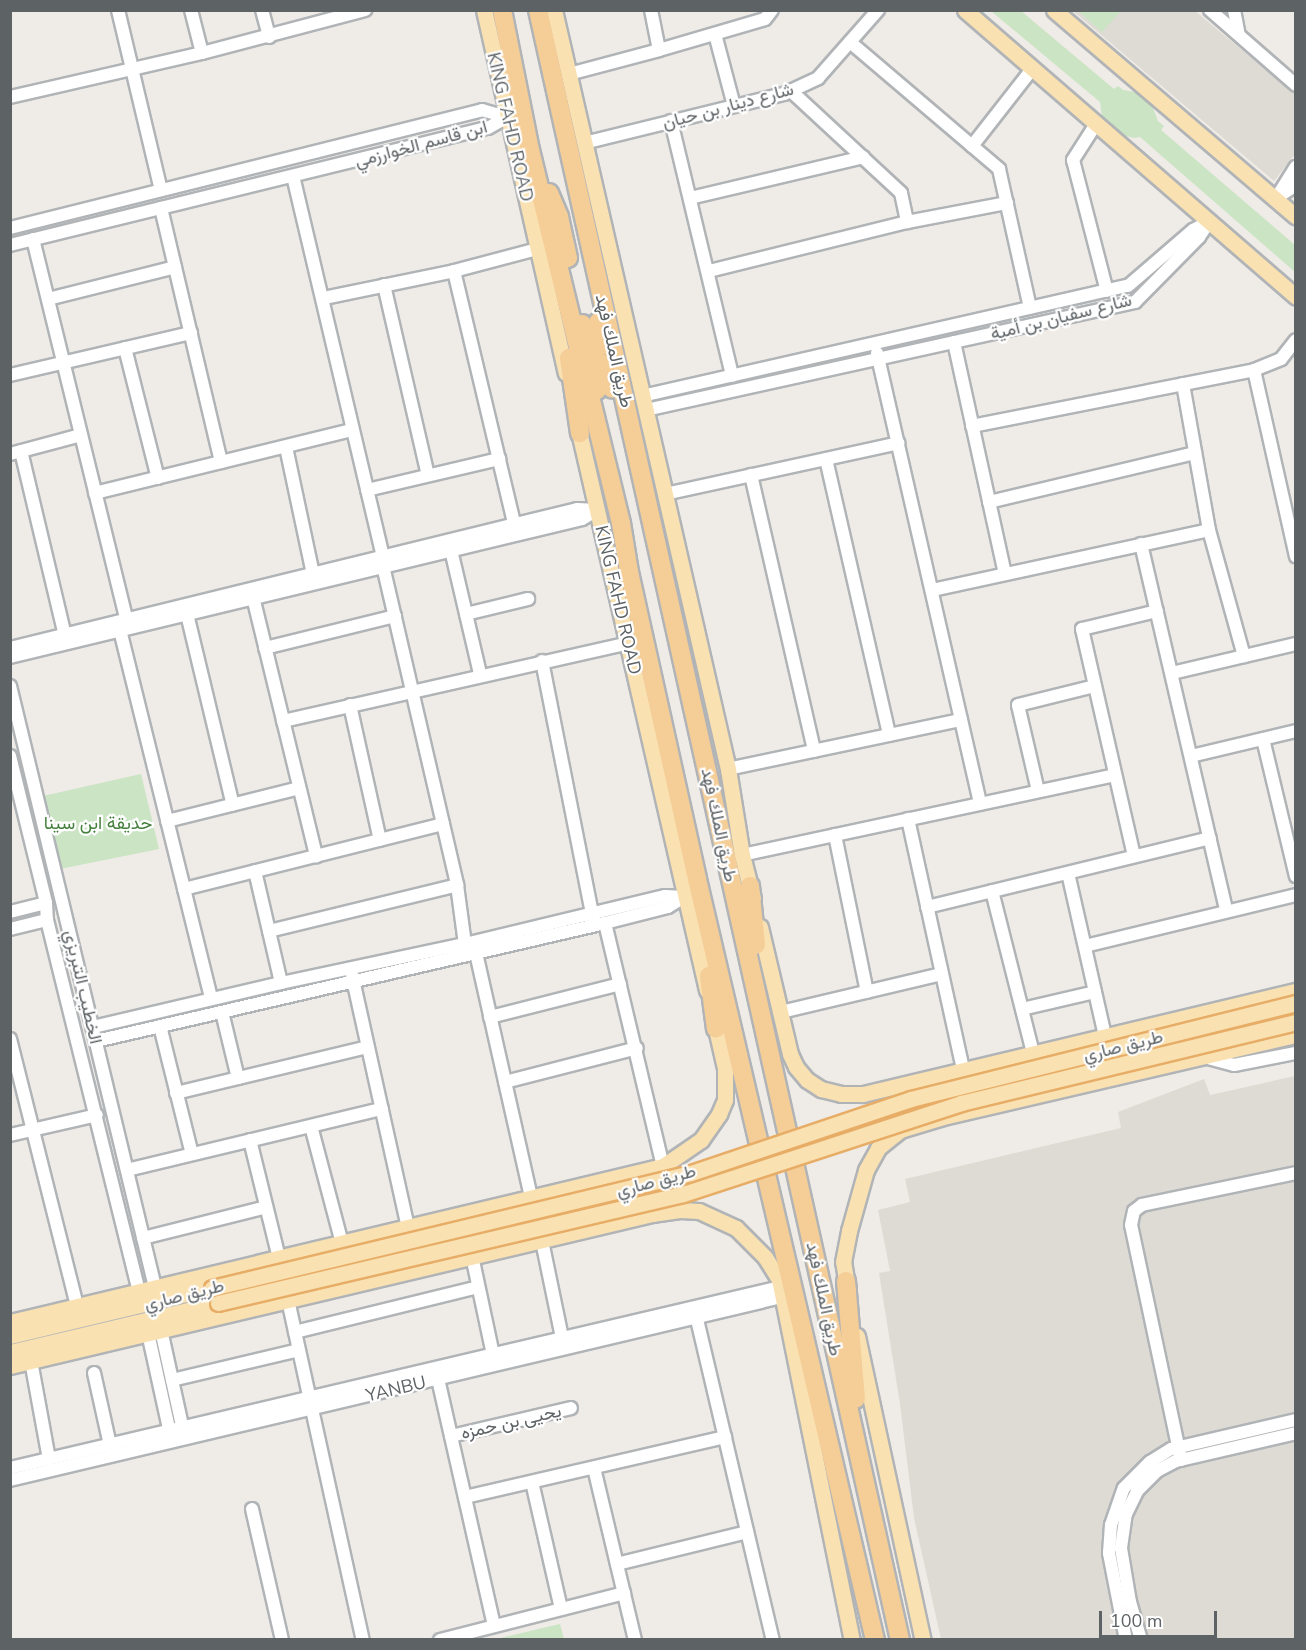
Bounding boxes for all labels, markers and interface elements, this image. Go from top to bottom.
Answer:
street label: KING FAHD ROAD [482,50,538,204]
street label: شارع دينار بن حيان [660,78,796,134]
street label: ابن قاسم الخوارزمي [352,116,490,172]
street label: شارع سفيان بن أمية [988,289,1134,345]
street label: طريق الملك فهد [590,292,638,410]
street label: KING FAHD ROAD [590,523,646,677]
street label: طريق الملك فهد [696,766,742,884]
park label: حديقة ابن سينا [44,812,152,834]
street label: الخطيب التبريزي [59,928,107,1046]
street label: طريق صاري [1081,1026,1165,1066]
street label: طريق صاري [614,1160,698,1202]
street label: طريق الملك فهد [801,1240,847,1358]
street label: طريق صاري [142,1275,226,1315]
street label: YANBU [364,1372,428,1406]
street label: يحيى بن حمزه [459,1400,563,1444]
scale bar [1102,1599,1220,1637]
text: 100 m [1110,1609,1162,1633]

